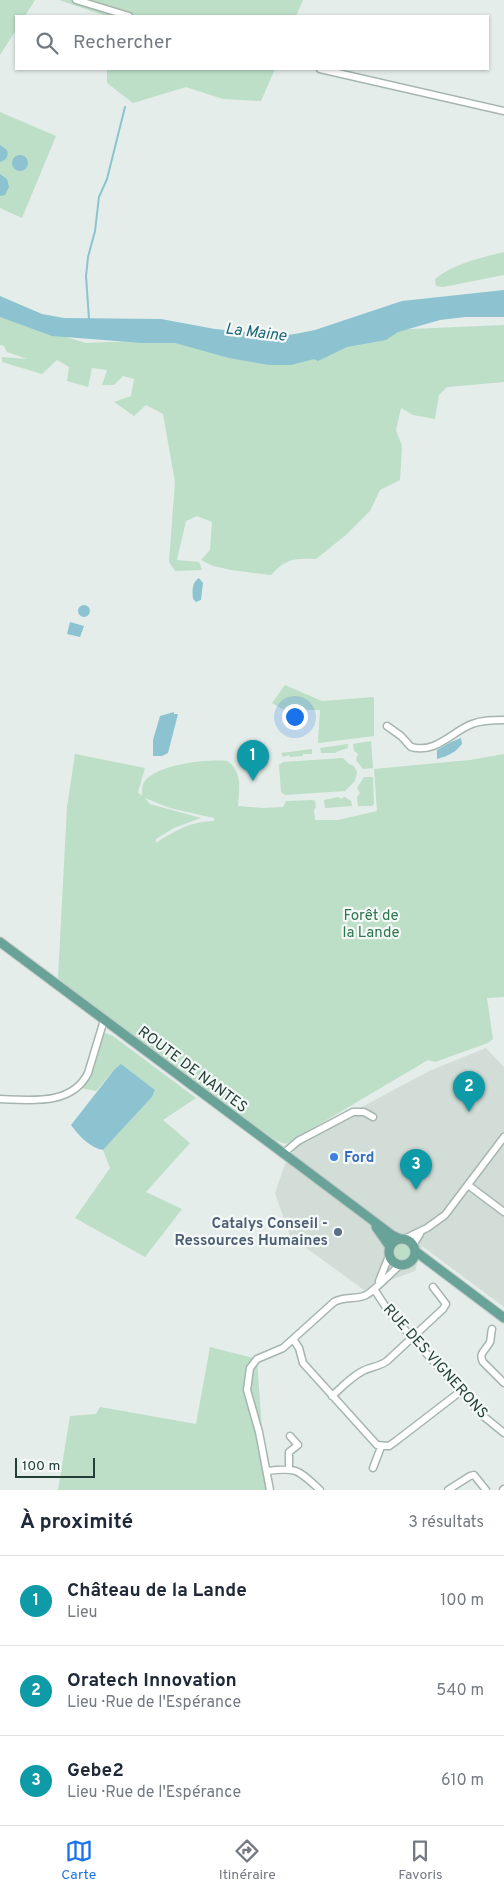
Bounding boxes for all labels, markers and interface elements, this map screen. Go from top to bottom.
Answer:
search box [15,15,489,70]
icon: search [33,29,61,57]
text: Rechercher [73,31,172,55]
water label: La Maine [224,319,288,347]
your location [282,704,308,730]
pin: 1 [237,740,269,781]
park label: Forêt de la Lande [343,907,400,943]
street label: ROUTE DE NANTES [134,1023,251,1118]
pin: 2 [453,1071,485,1112]
place label: Ford [344,1149,374,1168]
pin: 3 [400,1149,432,1190]
marker: Ford [328,1151,340,1163]
place label: Catalys Conseil - Ressources Humaines [175,1215,328,1251]
marker: Catalys Conseil - Ressources Humaines [332,1226,344,1238]
street label: RUE DES VIGNERONS [378,1301,491,1423]
scale bar [15,1455,95,1478]
text: 100 m [22,1458,60,1475]
text: À proximité [20,1509,133,1536]
text: 3 résultats [408,1513,484,1533]
text: Château de la Lande [67,1579,247,1603]
text: 1 [33,1591,39,1611]
text: 100 m [440,1591,484,1611]
text: Lieu [67,1603,98,1623]
text: Oratech Innovation [67,1669,237,1693]
text: 2 [31,1681,41,1701]
text: 540 m [436,1681,484,1701]
text: Lieu · Rue de l'Espérance [67,1693,241,1713]
text: Gebe2 [67,1759,124,1783]
text: 3 [31,1771,41,1791]
text: 610 m [441,1771,484,1791]
text: Lieu · Rue de l'Espérance [67,1783,241,1803]
tab: Carte [61,1837,96,1884]
tab: Itinéraire [219,1837,276,1884]
tab: Favoris [398,1837,443,1884]

